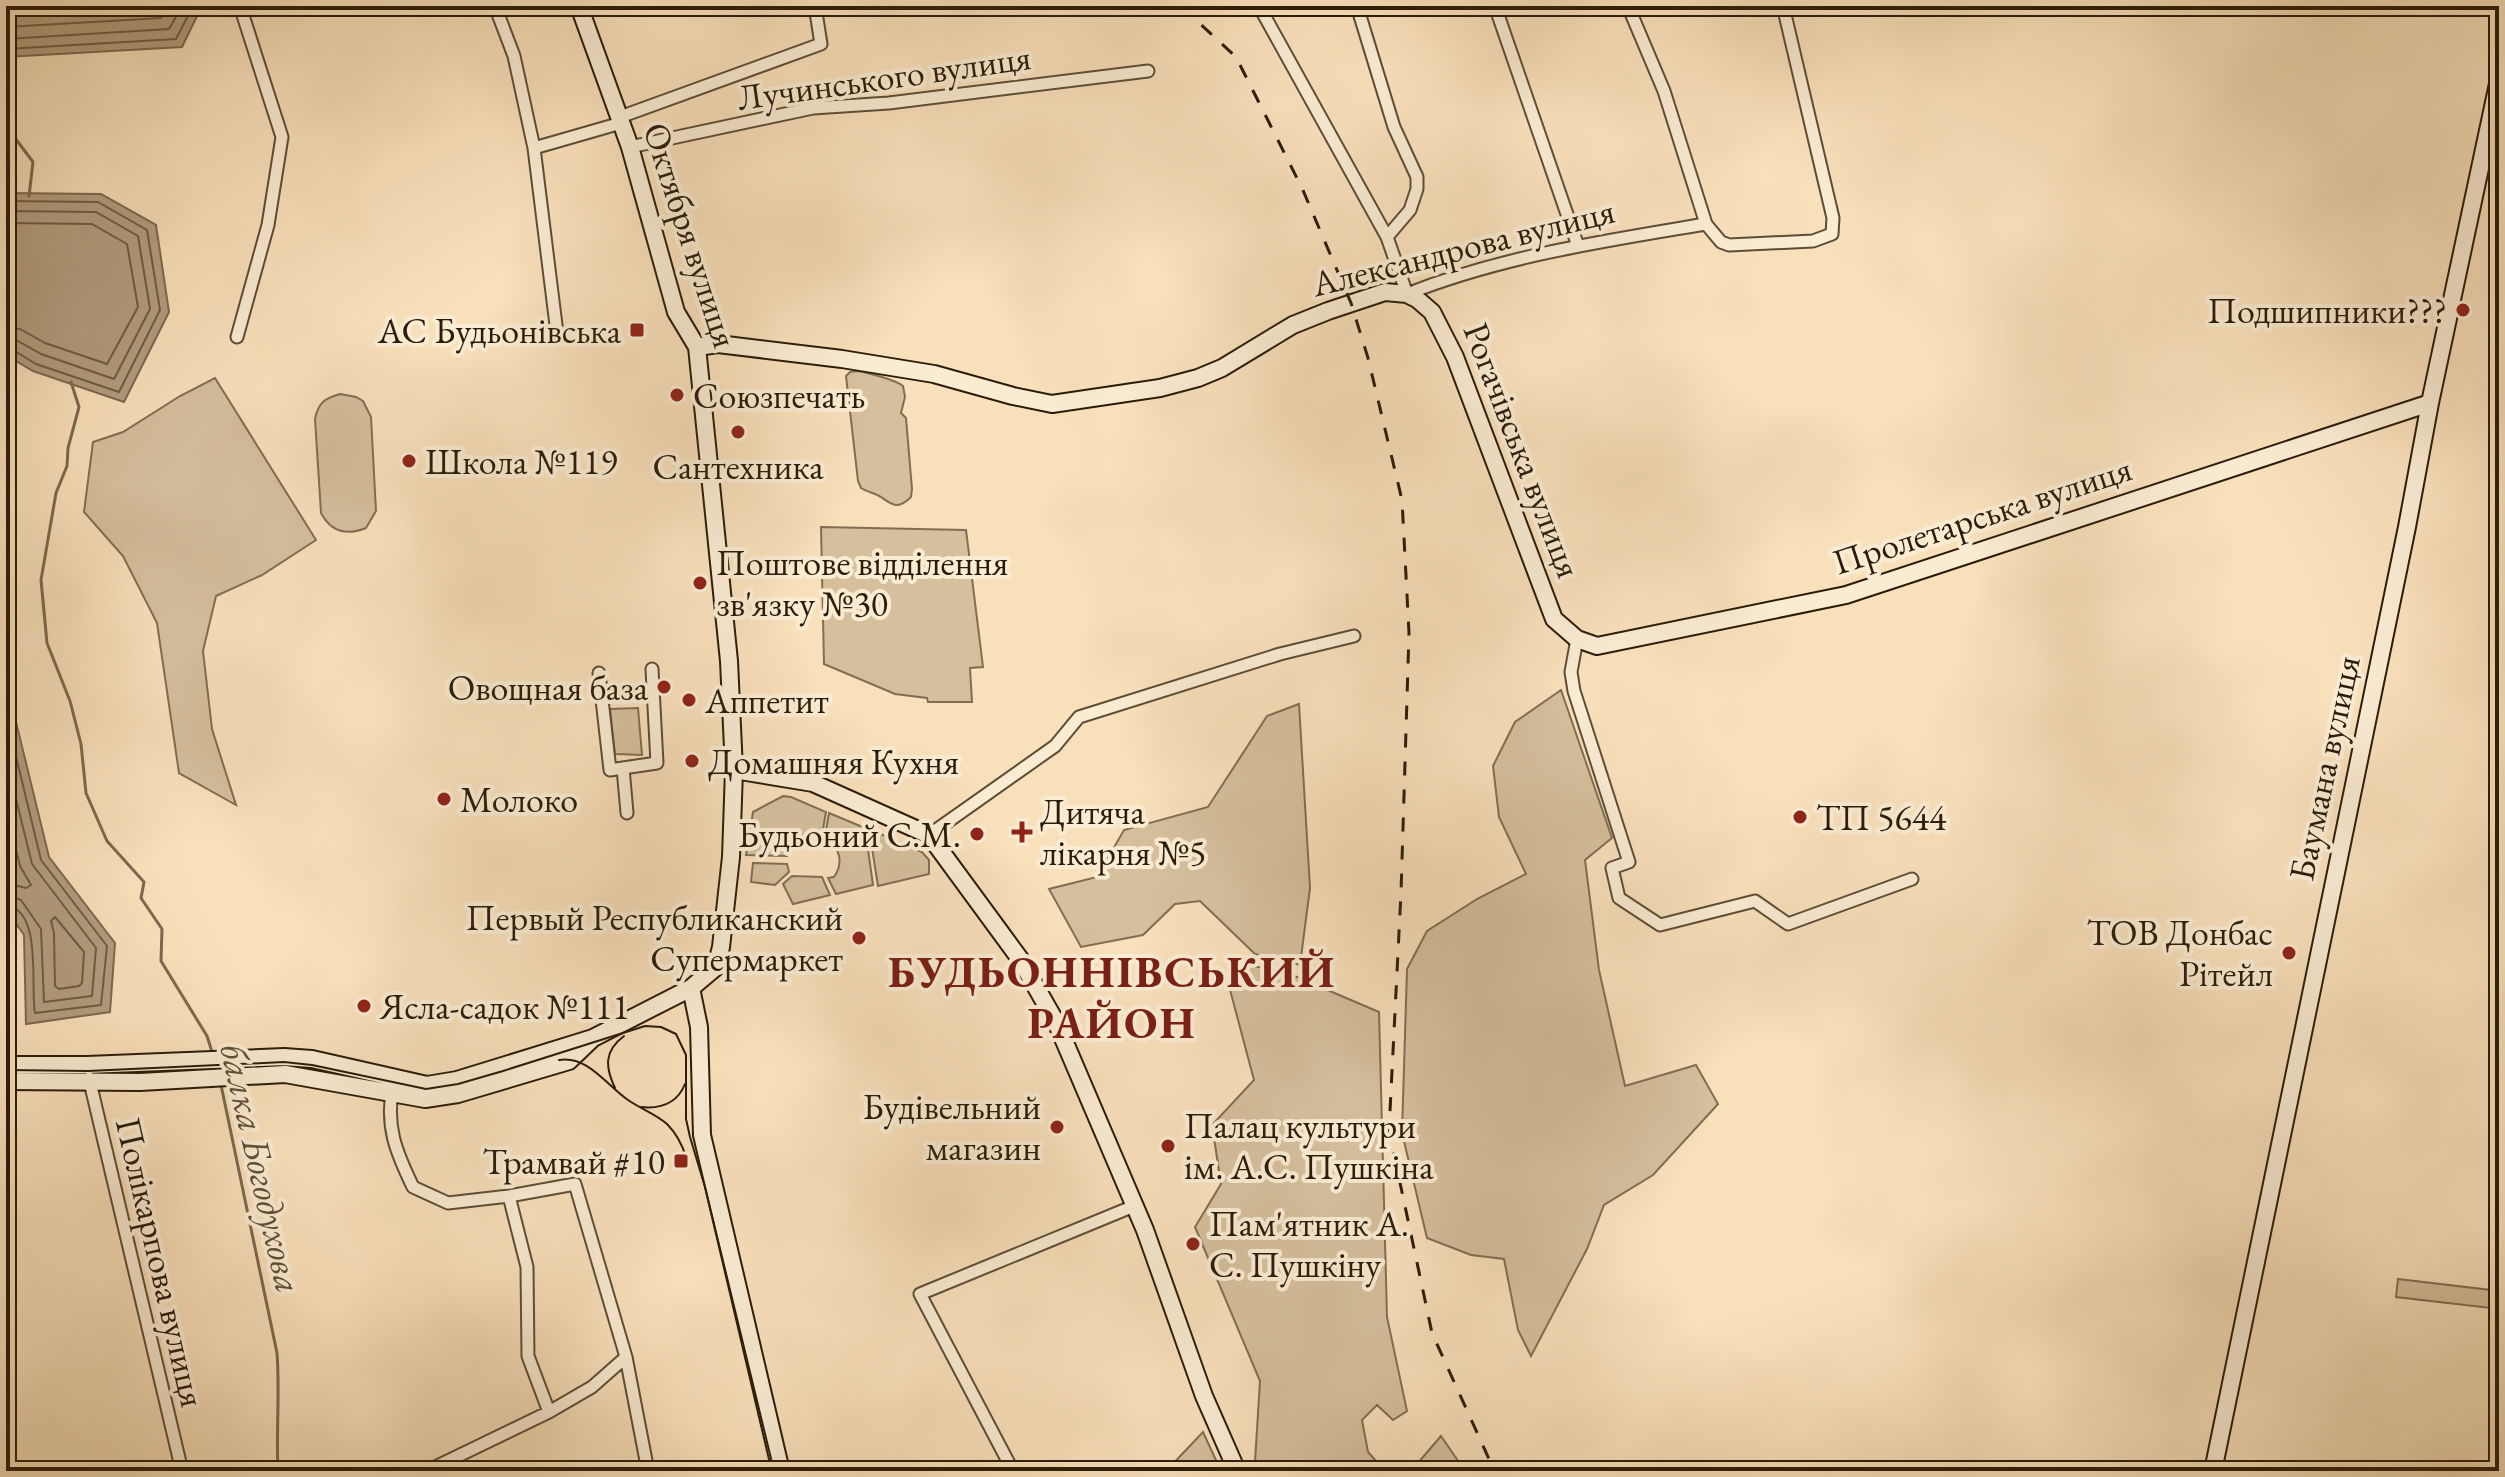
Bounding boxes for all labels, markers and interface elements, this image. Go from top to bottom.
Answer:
street label: Лучинського вулиця [734,33,1034,121]
street label: Октября вулиця [633,117,749,353]
street label: Александрова вулиця [1306,187,1619,308]
place label: Подшипники??? [2207,287,2447,334]
marker: Подшипники??? [2454,301,2472,319]
place label: АС Будьонівська [377,307,622,354]
street label: Рогачівська вулиця [1453,316,1593,584]
marker: АС Будьонівська [628,321,646,339]
place label: Союзпечать [693,372,865,419]
marker: Союзпечать [668,386,686,404]
marker: Сантехника [729,423,747,441]
place label: Школа №119 [425,438,618,485]
place label: Сантехника [652,443,824,490]
street label: Пролетарська вулиця [1827,445,2137,585]
marker: Школа №119 [400,452,418,470]
place label: Поштове відділення зв'язку №30 [716,539,1008,627]
marker: Поштове відділення зв'язку №30 [691,574,709,592]
street label: Баумана вулиця [2277,651,2371,885]
place label: Овощная база [448,664,649,711]
place label: Аппетит [704,677,829,724]
marker: Овощная база [655,678,673,696]
marker: Аппетит [680,691,698,709]
place label: Домашняя Кухня [708,738,959,785]
marker: Домашняя Кухня [683,752,701,770]
place label: Молоко [460,776,578,823]
place label: Дитяча лікарня №5 [1040,788,1206,876]
marker: Молоко [435,790,453,808]
place label: ТП 5644 [1816,794,1947,841]
marker: ТП 5644 [1791,808,1809,826]
place label: Будьоний С.М. [738,811,961,858]
marker: Дитяча лікарня №5 [1011,821,1033,843]
marker: Будьоний С.М. [968,825,986,843]
place label: Первый Республиканский Супермаркет [466,894,843,982]
place label: ТОВ Донбас Рітейл [2087,909,2273,997]
marker: Первый Республиканский Супермаркет [850,929,868,947]
district label: БУДЬОННІВСЬКИЙ РАЙОН [888,943,1336,1051]
marker: ТОВ Донбас Рітейл [2280,944,2298,962]
place label: Ясла-садок №111 [379,983,630,1030]
marker: Ясла-садок №111 [355,997,373,1015]
water label: балка Богодухова [210,1039,314,1297]
place label: Будівельний магазин [862,1083,1041,1171]
place label: Палац культури ім. А.С. Пушкіна [1184,1102,1434,1190]
street label: Полікарпова вулиця [105,1113,217,1411]
marker: Будівельний магазин [1048,1118,1066,1136]
marker: Палац культури ім. А.С. Пушкіна [1159,1137,1177,1155]
place label: Трамвай #10 [482,1138,665,1185]
marker: Трамвай #10 [672,1152,690,1170]
place label: Пам'ятник А. С. Пушкіну [1209,1200,1409,1288]
marker: Пам'ятник А. С. Пушкіну [1184,1235,1202,1253]

